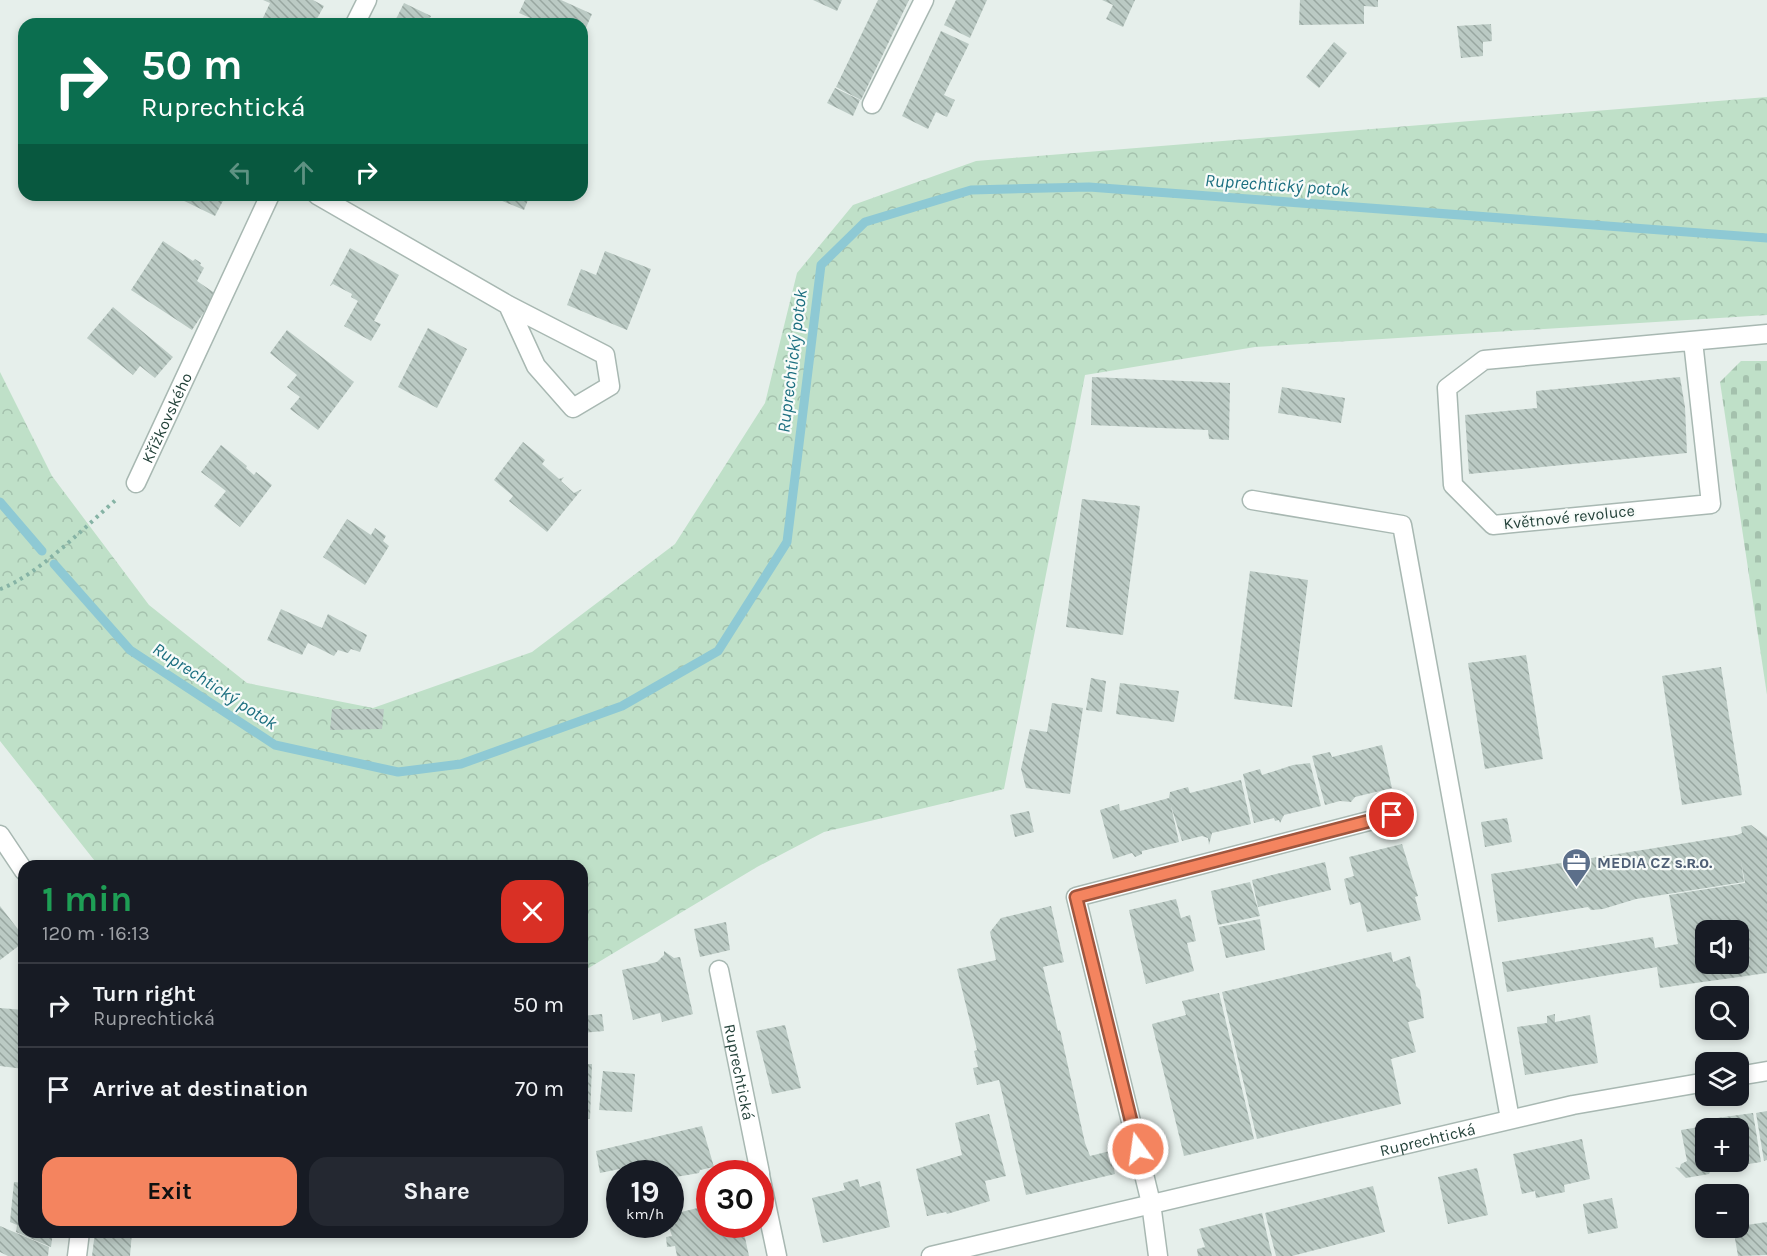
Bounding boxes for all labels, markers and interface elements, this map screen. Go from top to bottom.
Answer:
text: 50 m [141,40,243,90]
icon: right [42,42,120,120]
text: Ruprechtická [141,91,306,123]
icon: left [224,156,257,189]
icon: ahead [287,156,320,189]
icon: right [350,156,383,189]
water label: Ruprechtický potok [1204,169,1351,201]
water label: Ruprechtický potok [772,287,812,434]
street label: Křížkovského [137,369,196,466]
street label: Květnové revoluce [1502,501,1636,533]
water label: Ruprechtický potok [148,637,282,735]
pin [1366,789,1417,840]
icon: arrive [1375,798,1408,831]
office icon: MEDIA CZ s.ʀ.ᴏ. [1560,846,1592,888]
place label: MEDIA CZ s.ʀ.ᴏ. [1597,853,1713,872]
text: 1 min [42,878,132,920]
button: close [501,880,564,943]
map controls [1695,920,1749,1238]
button: sound [1695,920,1749,974]
text: 120 m · 16:13 [42,922,150,945]
text: Turn right [93,981,196,1007]
button: search [1695,986,1749,1040]
icon: right [42,989,75,1022]
text: 50 m [513,992,564,1018]
text: Ruprechtická [93,1007,215,1030]
street label: Ruprechtická [721,1022,759,1122]
button: layers [1695,1052,1749,1106]
icon: arrive [42,1073,75,1106]
text: Arrive at destination [93,1076,308,1102]
text: 70 m [515,1076,564,1102]
position arrow [1106,1117,1170,1181]
button: + [1695,1118,1749,1172]
street label: Ruprechtická [1378,1119,1477,1160]
button: Exit [42,1157,297,1226]
button: Share [309,1157,564,1226]
speed limit sign: 30 [696,1160,774,1238]
text: 19 [630,1174,659,1210]
button: − [1695,1184,1749,1238]
text: km/h [626,1205,664,1223]

